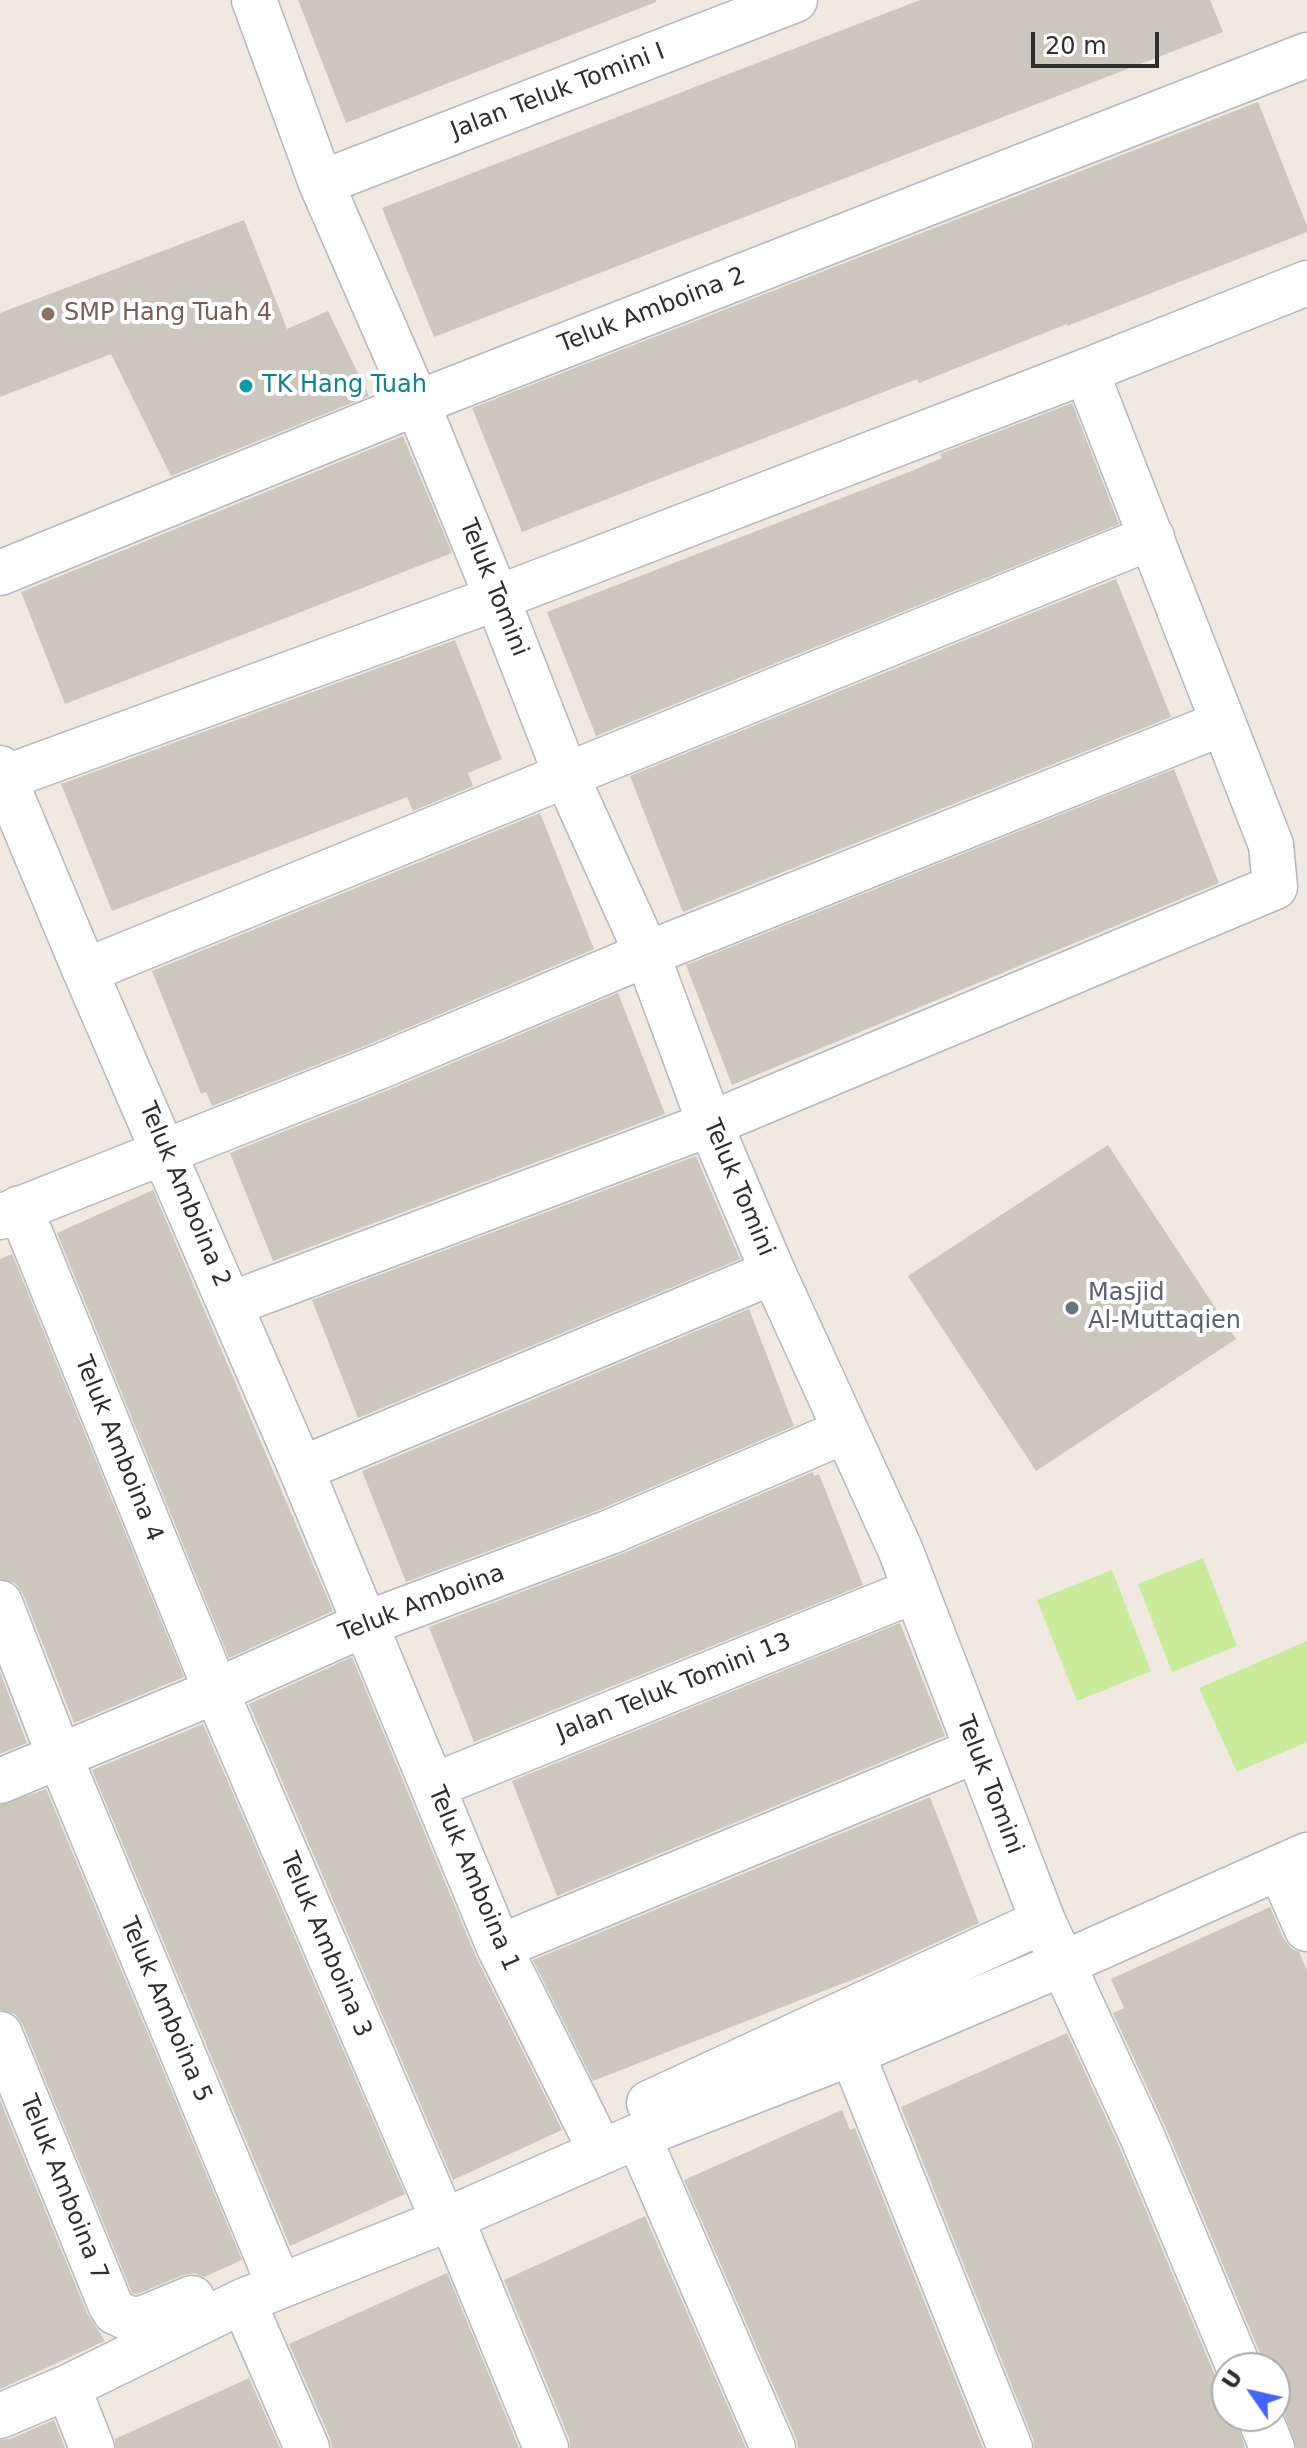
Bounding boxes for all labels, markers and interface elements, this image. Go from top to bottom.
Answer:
scale bar [1035,16,1163,66]
text: 20 m [1045,32,1107,60]
street label: Jalan Teluk Tomini I [447,38,669,146]
street label: Teluk Amboina 2 [554,262,750,360]
place label: SMP Hang Tuah 4 [64,300,272,328]
marker: SMP Hang Tuah 4 [39,305,57,323]
place label: TK Hang Tuah [262,372,427,400]
marker: TK Hang Tuah [237,377,255,395]
street label: Teluk Tomini [452,515,534,661]
street label: Teluk Amboina 2 [132,1098,236,1292]
street label: Teluk Tomini [696,1115,780,1261]
place label: Masjid Al-Muttaqien [1088,1280,1241,1336]
marker: Masjid Al-Muttaqien [1063,1299,1081,1317]
street label: Teluk Amboina 4 [68,1352,168,1546]
street label: Teluk Amboina [335,1559,509,1649]
street label: Jalan Teluk Tomini 13 [553,1628,795,1748]
street label: Teluk Tomini [949,1712,1029,1858]
street label: Teluk Amboina 1 [421,1782,525,1976]
street label: Teluk Amboina 3 [273,1848,377,2042]
street label: Teluk Amboina 5 [113,1913,217,2107]
street label: Teluk Amboina 7 [13,2091,113,2285]
north arrow [1211,2352,1291,2432]
text: U [1217,2365,1248,2394]

